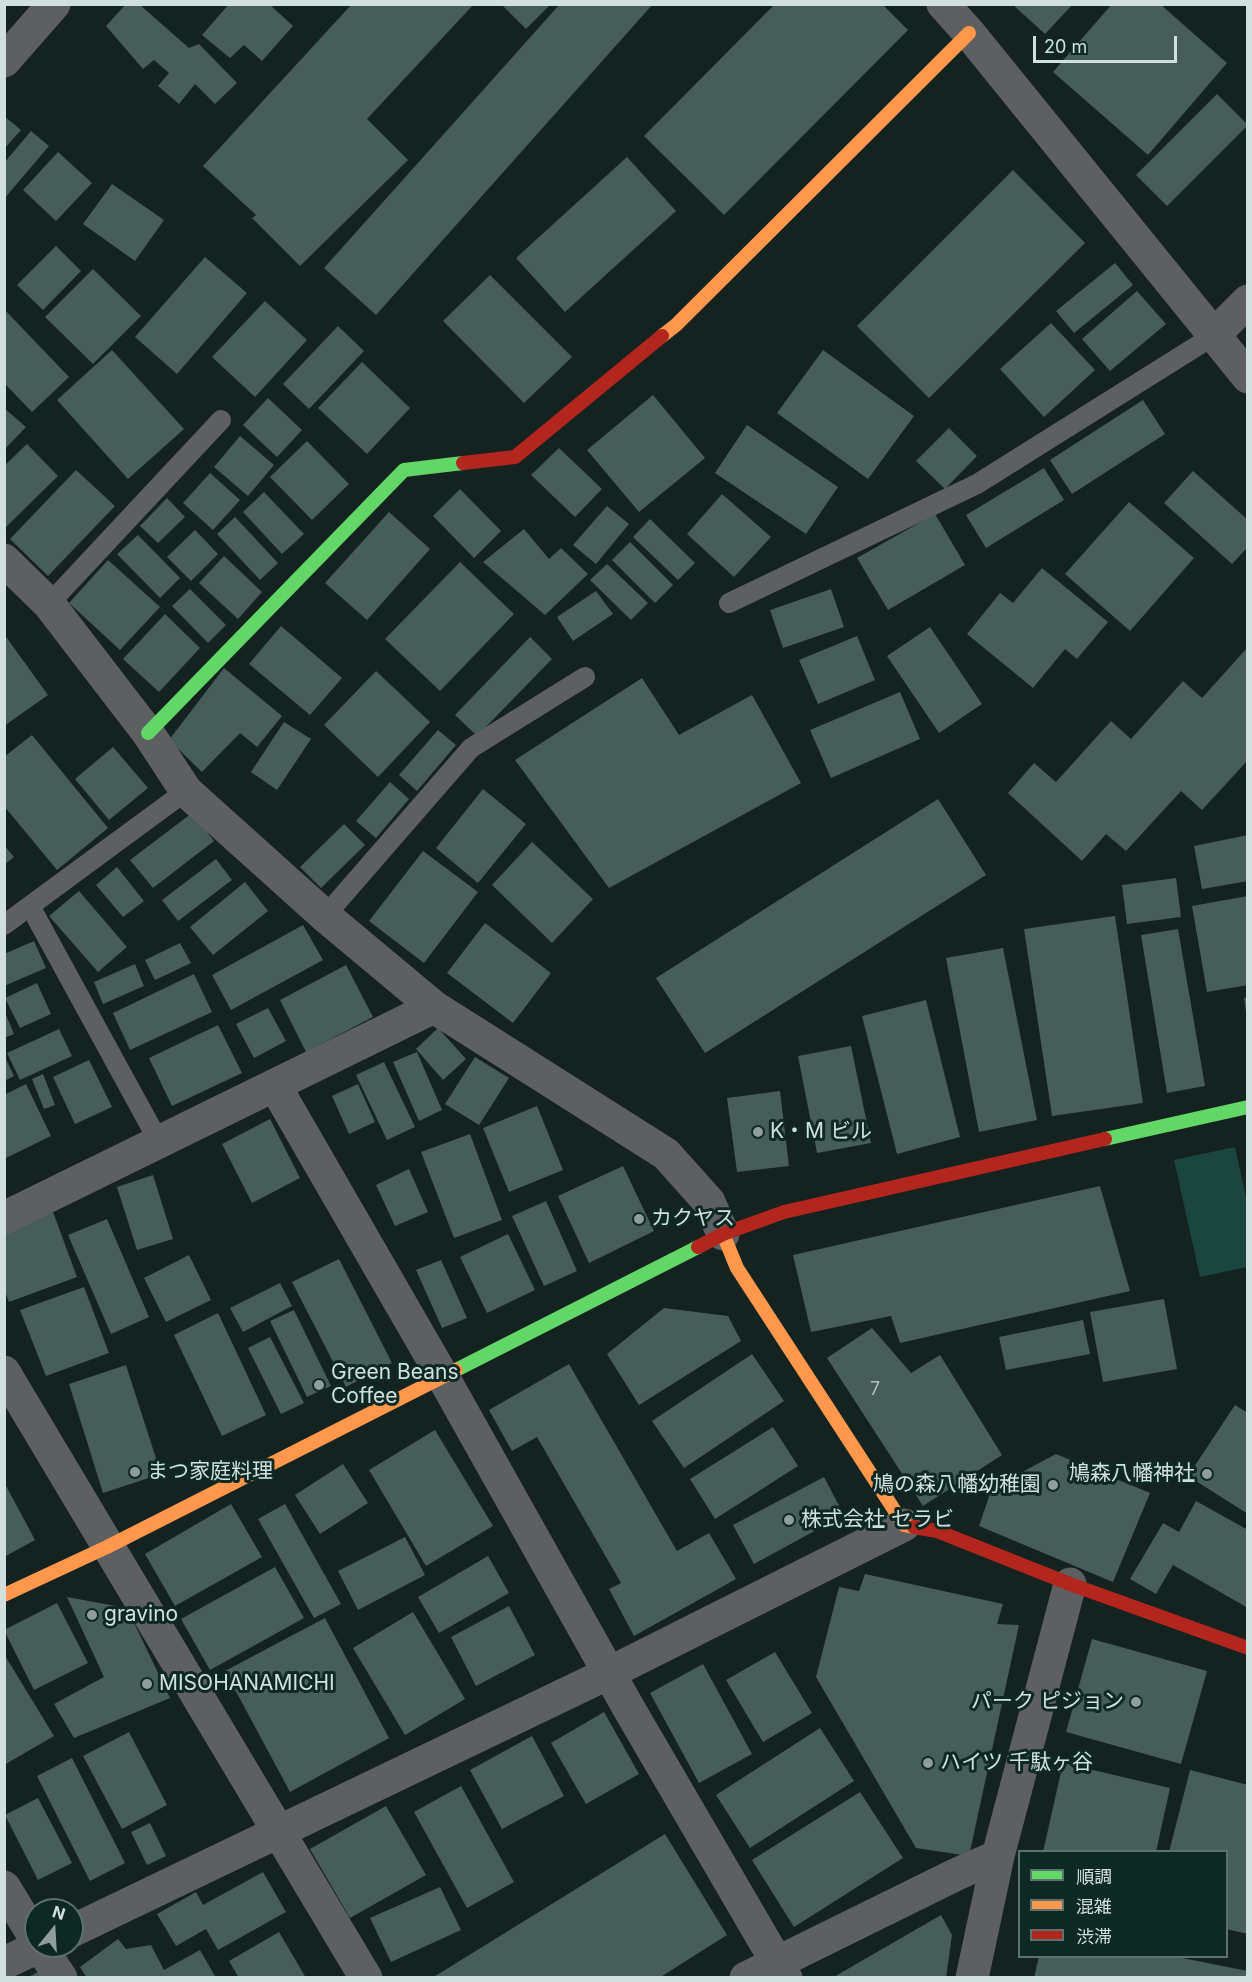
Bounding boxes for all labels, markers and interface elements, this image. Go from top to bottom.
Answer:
scale bar [1036,24,1180,62]
text: 20 m [1044,36,1087,57]
place label: K・M ビル [770,1119,872,1145]
marker: K・M ビル [751,1125,765,1139]
place label: カクヤス [651,1206,735,1232]
marker: カクヤス [632,1212,646,1226]
place label: Green Beans Coffee [331,1360,458,1410]
marker: Green Beans Coffee [312,1378,326,1392]
house number: 7 [870,1379,880,1401]
place label: まつ家庭料理 [147,1459,273,1485]
place label: 鳩森八幡神社 [1069,1461,1195,1487]
marker: まつ家庭料理 [128,1465,142,1479]
marker: 鳩森八幡神社 [1200,1467,1214,1481]
place label: 鳩の森八幡幼稚園 [873,1472,1041,1498]
marker: 鳩の森八幡幼稚園 [1046,1478,1060,1492]
place label: 株式会社 セラビ [801,1507,954,1533]
marker: 株式会社 セラビ [782,1513,796,1527]
place label: gravino [104,1602,178,1628]
marker: gravino [85,1608,99,1622]
place label: MISOHANAMICHI [159,1671,335,1697]
marker: MISOHANAMICHI [140,1677,154,1691]
place label: パーク ピジョン [971,1689,1124,1715]
marker: パーク ピジョン [1129,1695,1143,1709]
place label: ハイツ 千駄ヶ谷 [940,1750,1093,1776]
marker: ハイツ 千駄ヶ谷 [921,1756,935,1770]
legend [1018,1850,1228,1958]
text: 順調 [1076,1866,1112,1887]
text: 混雑 [1076,1896,1112,1917]
north arrow [24,1898,84,1958]
text: N [50,1901,68,1924]
text: 渋滞 [1076,1926,1112,1947]

